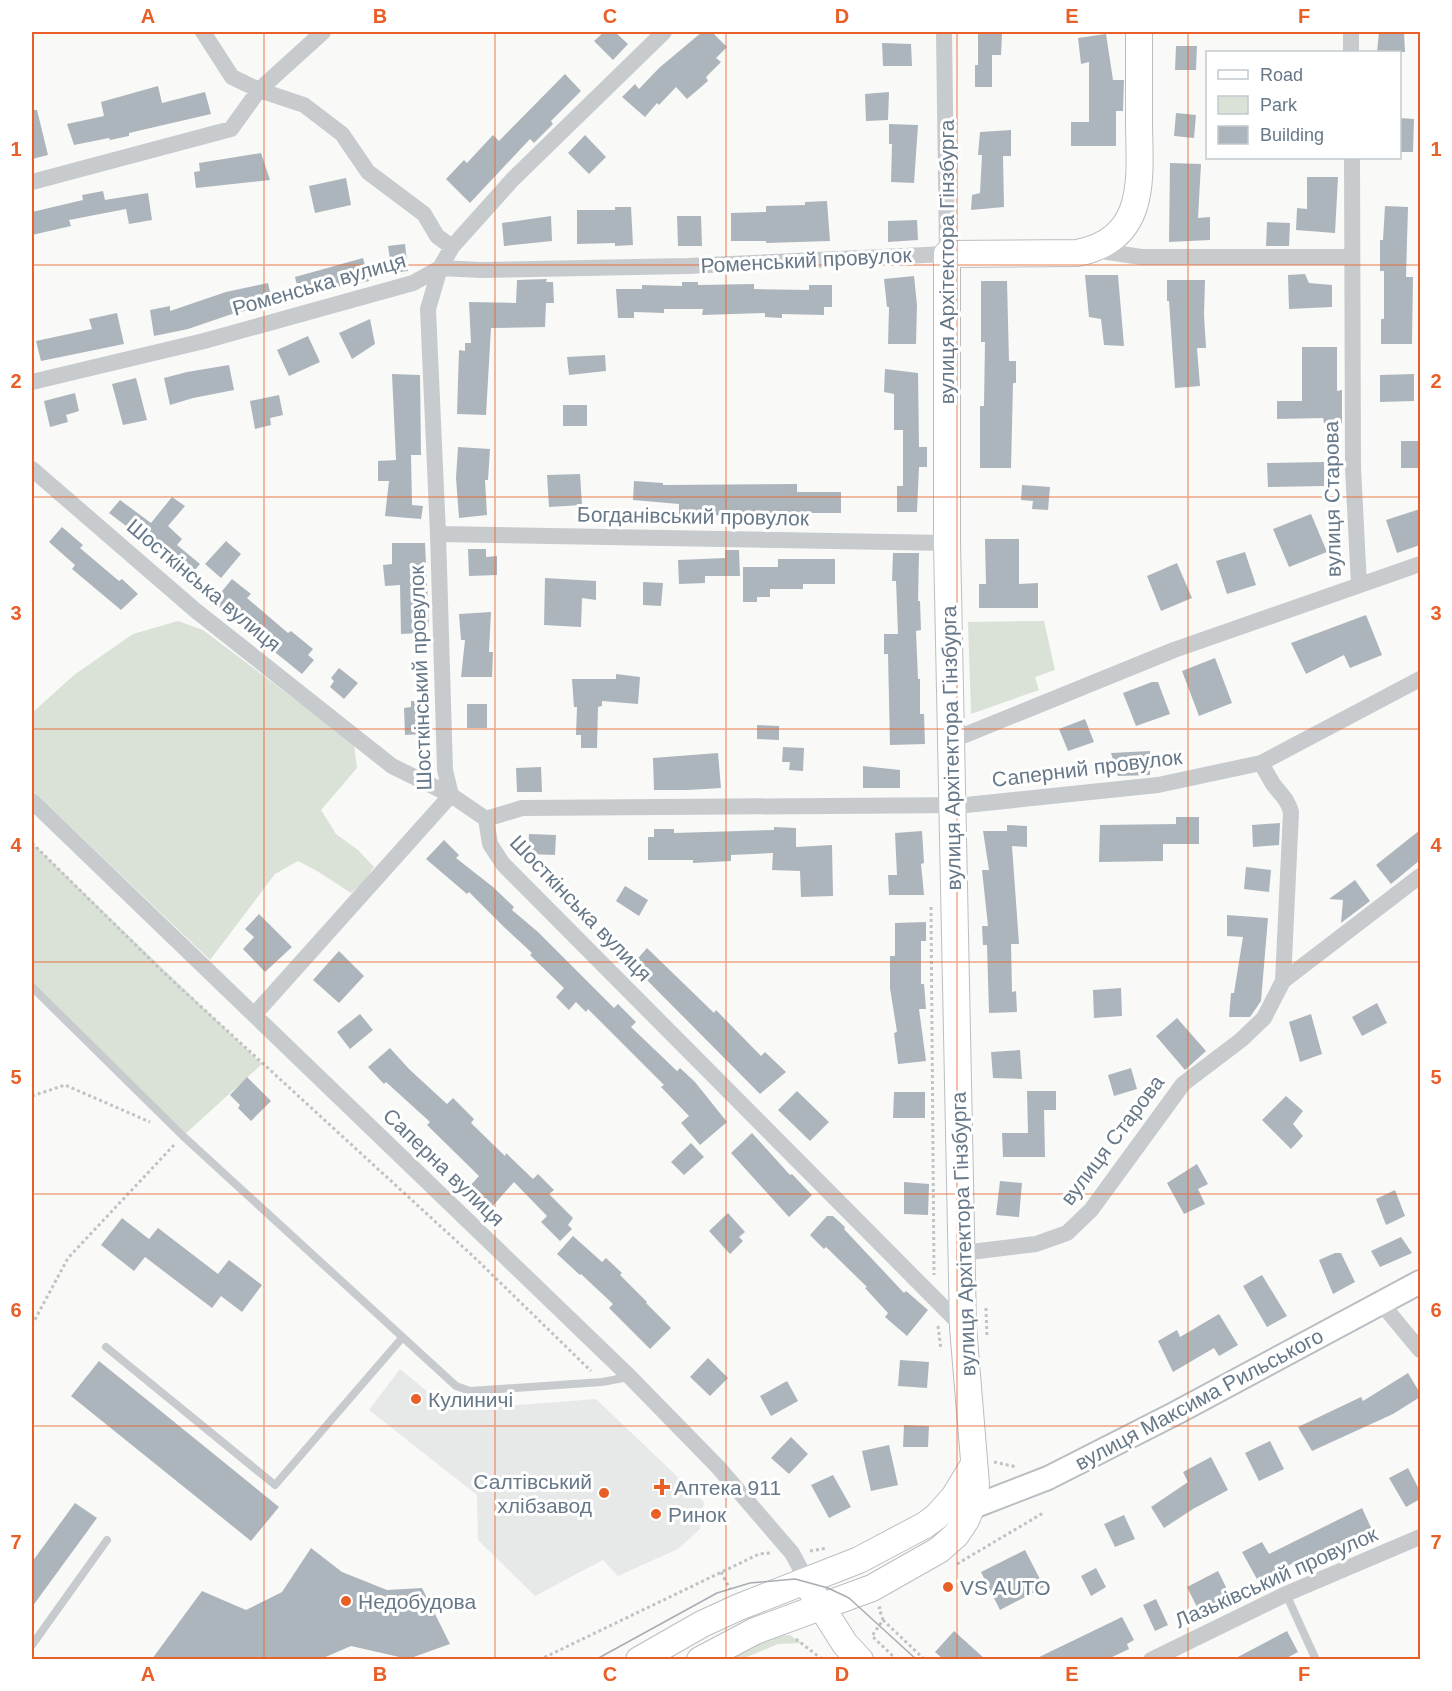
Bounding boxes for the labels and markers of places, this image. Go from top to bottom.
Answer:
place label: Кулиничі [428,1388,513,1411]
marker: Кулиничі [409,1392,423,1406]
place label: Салтівський хлібзавод [473,1470,592,1517]
place label: Аптека 911 [674,1476,781,1499]
marker: Аптека 911 [655,1480,669,1494]
marker: Салтівський хлібзавод [597,1486,611,1500]
place label: Ринок [668,1503,727,1526]
marker: Ринок [649,1507,663,1521]
place label: VS AUTO [960,1576,1051,1599]
marker: VS AUTO [941,1580,955,1594]
place label: Недобудова [358,1590,477,1613]
marker: Недобудова [339,1594,353,1608]

